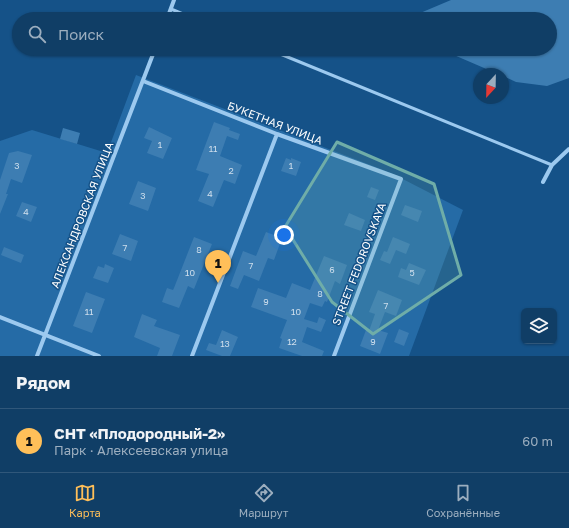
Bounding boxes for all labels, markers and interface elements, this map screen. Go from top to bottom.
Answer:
search box [12,12,557,56]
icon: search [26,23,48,45]
text: Поиск [58,25,104,43]
north arrow [473,68,509,104]
street label: БУКЕТНАЯ УЛИЦА [226,98,325,147]
street label: АЛЕКСАНДРОВСКАЯ УЛИЦА [48,139,116,290]
house number: 1 [158,139,163,150]
house number: 11 [209,143,218,154]
house number: 3 [14,160,20,171]
house number: 1 [289,160,294,171]
house number: 2 [228,165,234,176]
house number: 4 [207,188,213,199]
house number: 3 [140,190,146,201]
street label: STREET FEDOROVSKAYA [329,200,388,327]
house number: 4 [23,206,29,217]
your location [274,225,294,245]
house number: 7 [123,242,128,253]
house number: 8 [196,244,202,255]
pin: 1 [205,250,231,283]
house number: 7 [249,260,254,271]
house number: 6 [329,264,335,275]
house number: 10 [185,267,195,278]
house number: 5 [409,267,415,278]
house number: 8 [317,288,323,299]
house number: 9 [263,296,269,307]
house number: 7 [384,300,389,311]
house number: 11 [85,306,94,317]
house number: 10 [291,306,301,317]
map controls [521,308,557,344]
button: layers [521,308,557,344]
house number: 12 [287,336,297,347]
house number: 9 [370,336,376,347]
house number: 13 [220,338,230,349]
text: Рядом [16,372,70,393]
text: СНТ «Плодородный-2» [54,424,225,442]
text: 1 [26,433,32,449]
text: 60 m [522,433,553,449]
text: Парк · Алексеевская улица [54,442,228,458]
tab: Карта [69,482,101,519]
tab: Маршрут [239,482,288,519]
tab: Сохранённые [426,482,500,519]

